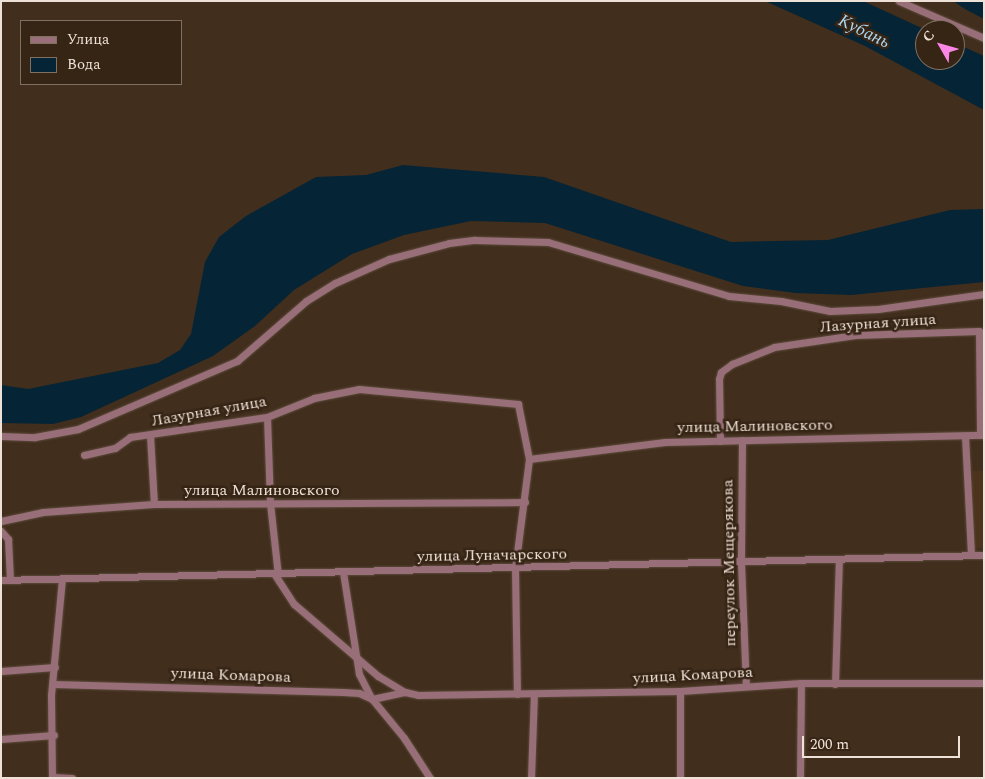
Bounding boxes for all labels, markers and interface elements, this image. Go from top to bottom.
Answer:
water label: Кубань [834,10,894,54]
legend [20,20,182,85]
north arrow [915,20,965,70]
text: С [917,26,940,46]
text: Улица [67,28,109,51]
text: Вода [67,53,101,76]
street label: Лазурная улица [819,309,937,337]
street label: Лазурная улица [150,391,268,431]
street label: улица Малиновского [677,415,833,437]
street label: переулок Мещерякова [718,479,740,647]
street label: улица Малиновского [184,480,340,500]
street label: улица Луначарского [417,544,567,566]
street label: улица Комарова [632,662,754,688]
street label: улица Комарова [171,663,291,687]
scale bar [805,726,962,758]
text: 200 m [810,733,849,756]

